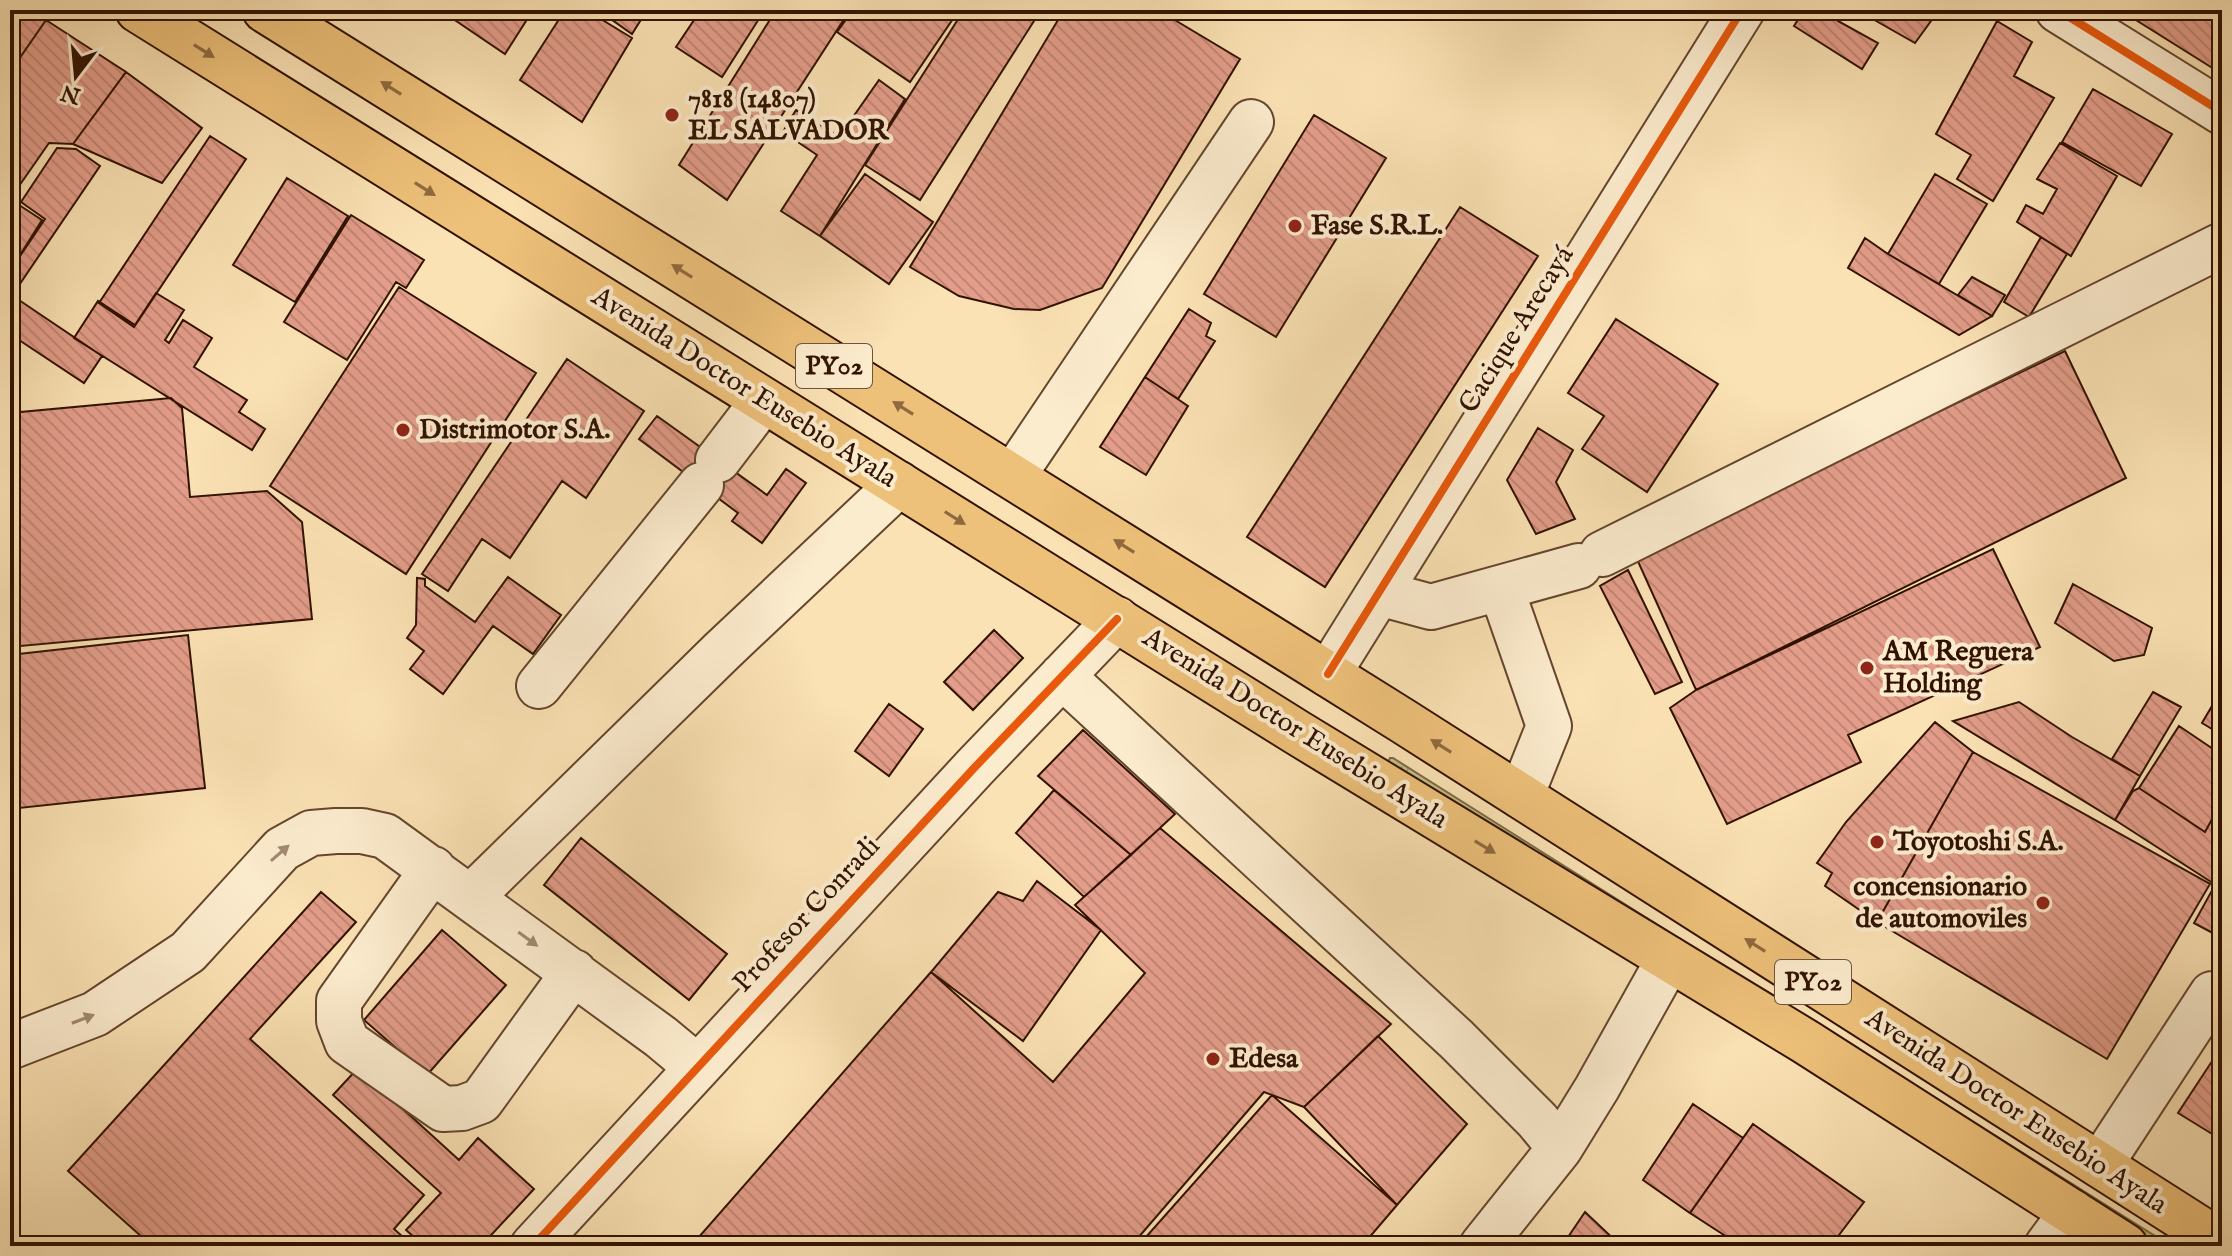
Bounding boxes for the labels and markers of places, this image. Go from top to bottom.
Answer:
place label: 7818 (14807) EL SALVADOR [688,82,890,149]
marker: 7818 (14807) EL SALVADOR [663,106,681,124]
place label: Fase S.R.L. [1311,209,1443,244]
marker: Fase S.R.L. [1286,217,1304,235]
place label: Distrimotor S.A. [419,413,610,448]
marker: Distrimotor S.A. [394,421,412,439]
place label: AM Reguera Holding [1882,635,2034,702]
marker: AM Reguera Holding [1858,659,1876,677]
place label: Toyotoshi S.A. [1892,825,2063,860]
marker: Toyotoshi S.A. [1868,833,1886,851]
place label: concensionario de automoviles [1853,870,2027,937]
marker: concensionario de automoviles [2034,894,2052,912]
place label: Edesa [1229,1042,1299,1077]
marker: Edesa [1204,1050,1222,1068]

